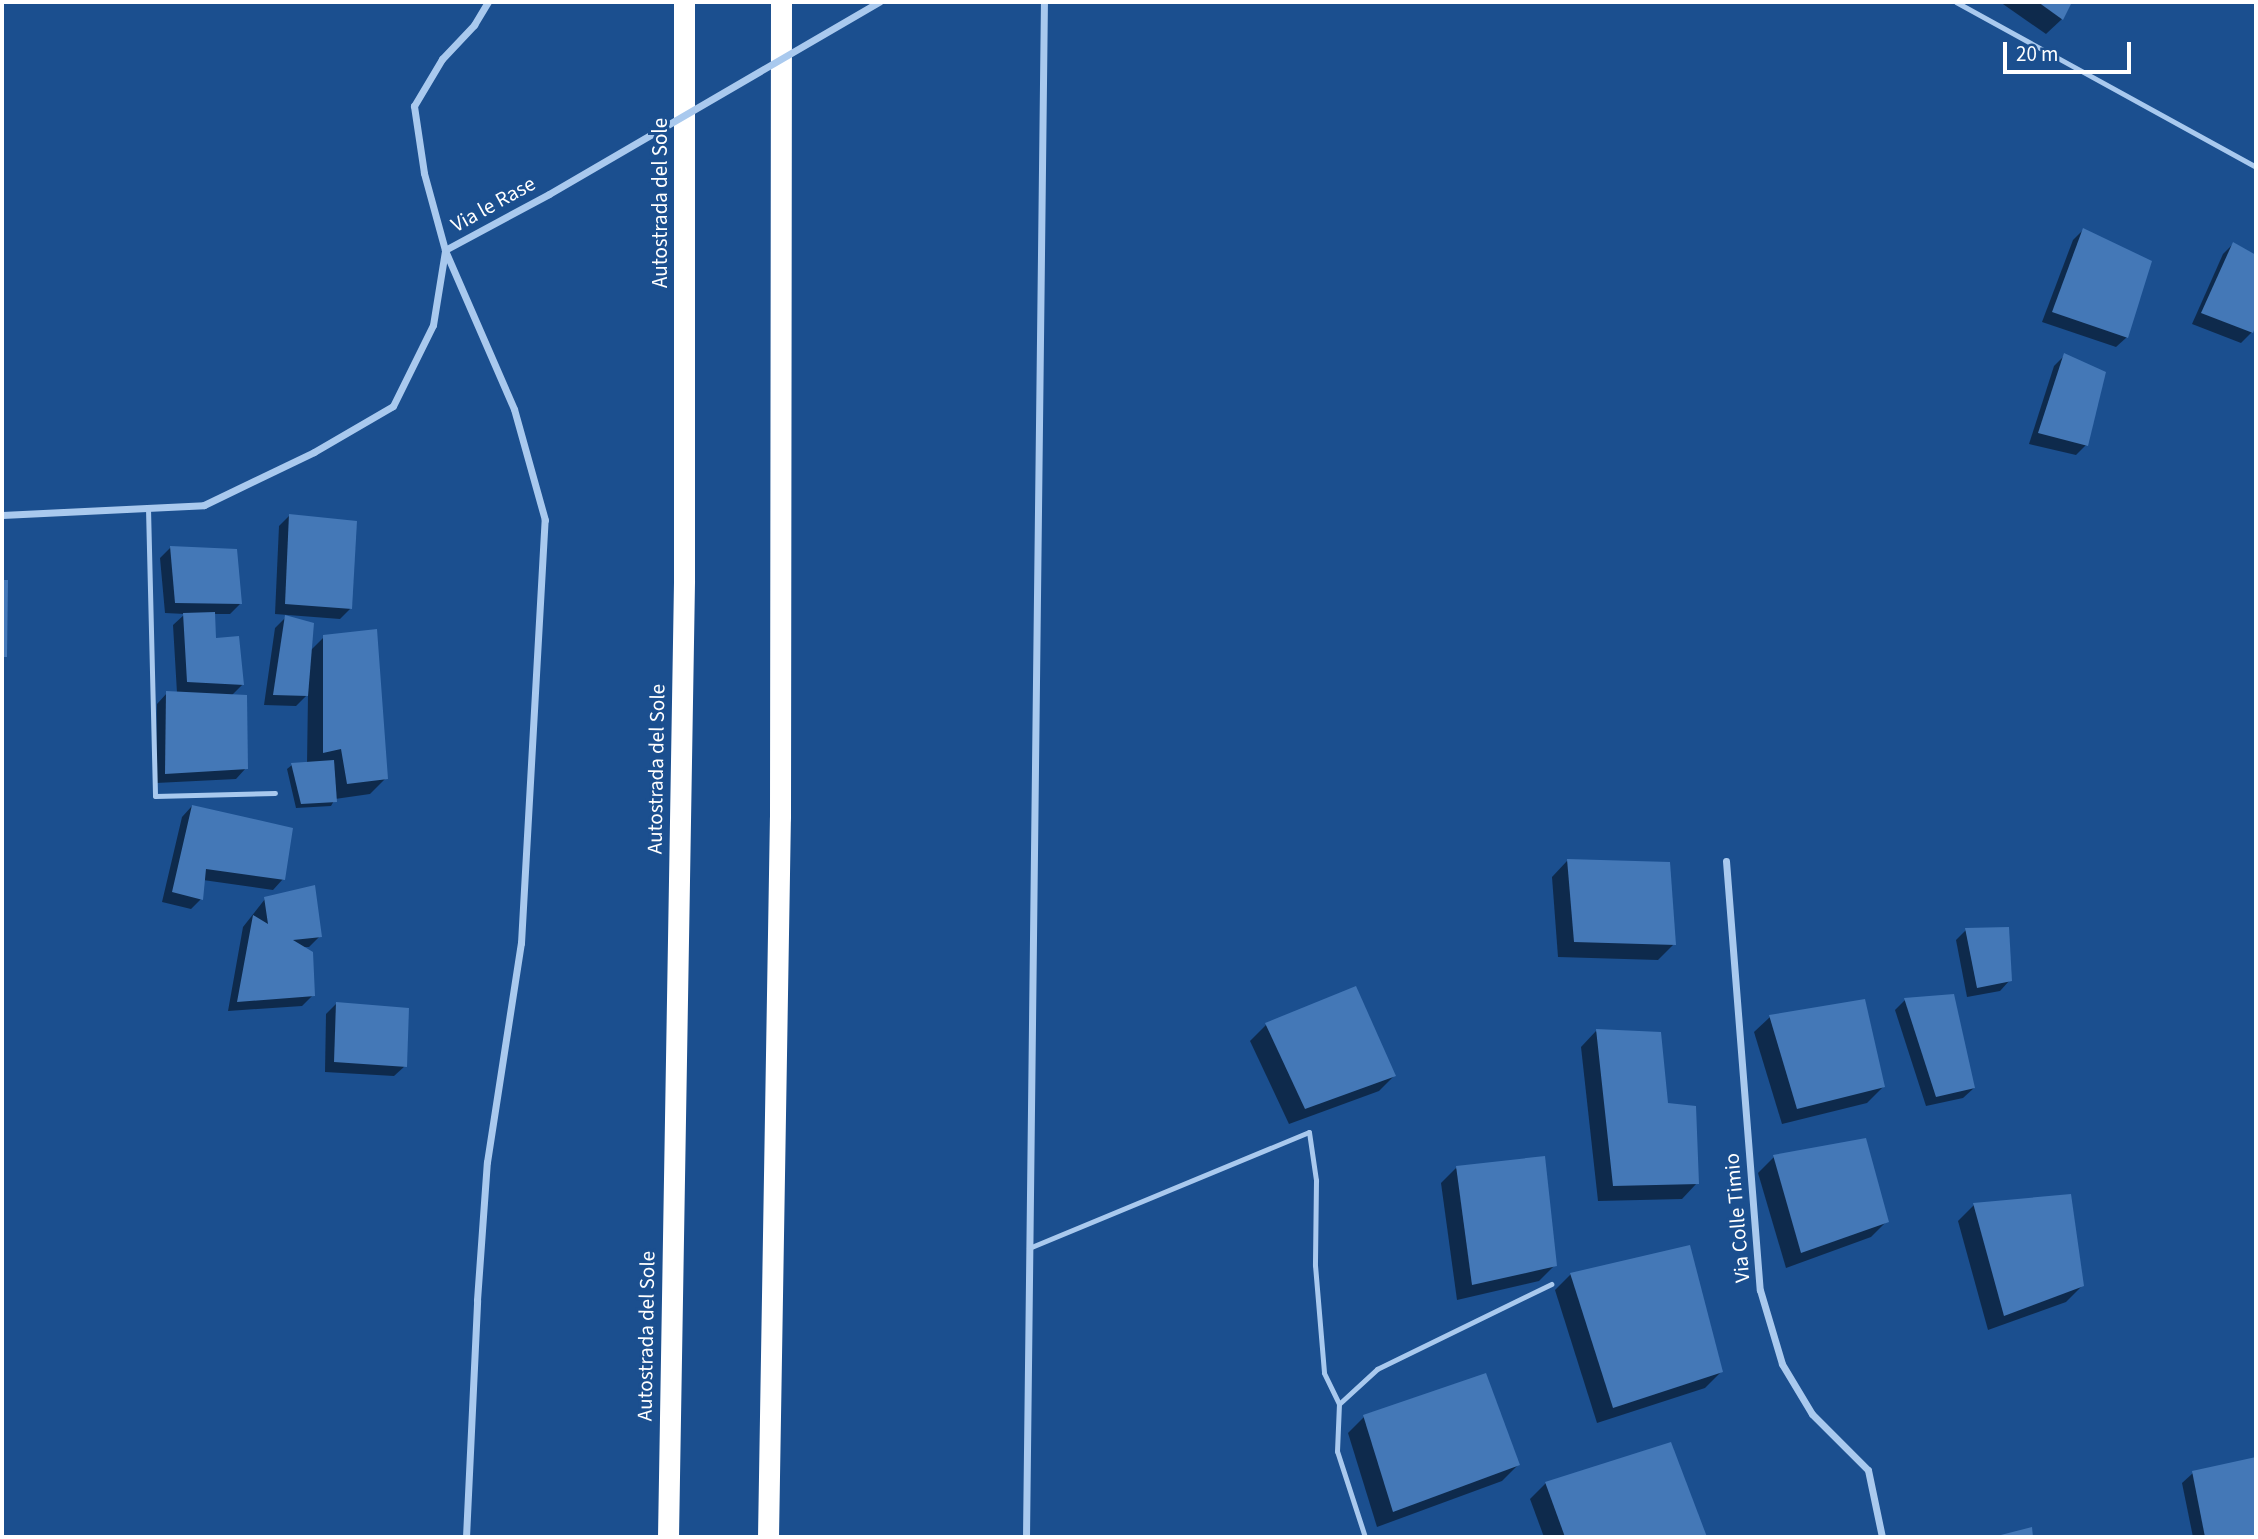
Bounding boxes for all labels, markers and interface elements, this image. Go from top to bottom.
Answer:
scale bar [2006,28,2134,72]
text: 20 m [2016,39,2058,69]
street label: Autostrada del Sole [647,118,673,288]
street label: Via le Rase [446,171,540,237]
street label: Autostrada del Sole [642,684,670,854]
street label: Via Colle Timio [1719,1152,1755,1284]
street label: Autostrada del Sole [632,1251,660,1421]

